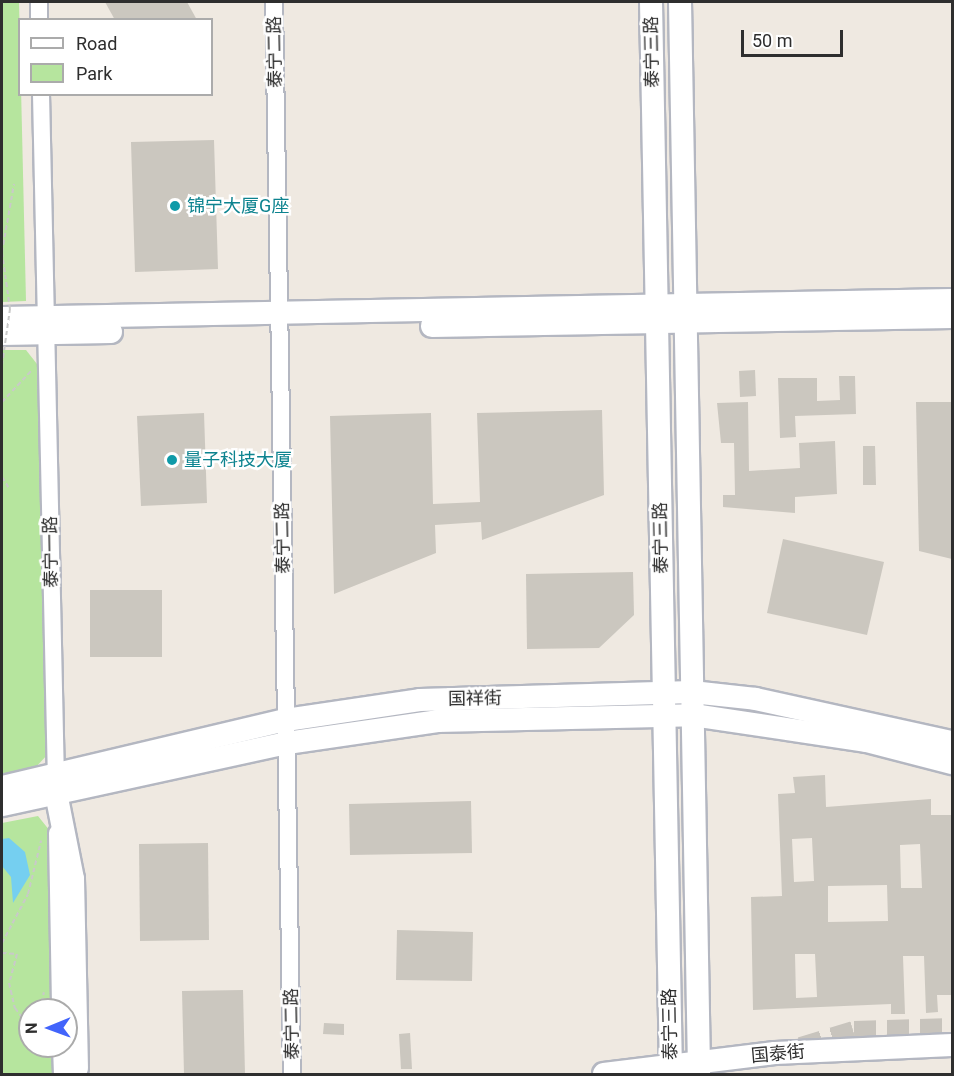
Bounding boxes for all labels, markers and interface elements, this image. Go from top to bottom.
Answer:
street label: 泰宁二路 [264,16,286,88]
street label: 泰宁三路 [641,16,663,88]
legend [18,18,213,96]
scale bar [744,18,846,56]
text: 50 m [752,30,792,51]
text: Road [76,33,117,54]
text: Park [76,63,112,84]
place label: 锦宁大厦G座 [187,195,289,217]
marker: 锦宁大厦G座 [168,199,182,213]
place label: 量子科技大厦 [184,449,292,471]
marker: 量子科技大厦 [165,453,179,467]
street label: 泰宁二路 [272,502,294,574]
street label: 泰宁三路 [650,502,672,574]
street label: 泰宁一路 [40,516,62,588]
street label: 国祥街 [448,688,502,710]
street label: 泰宁二路 [281,988,303,1060]
street label: 泰宁三路 [659,988,681,1060]
north arrow [18,998,78,1058]
text: N [22,1022,41,1034]
street label: 国泰街 [750,1041,806,1067]

